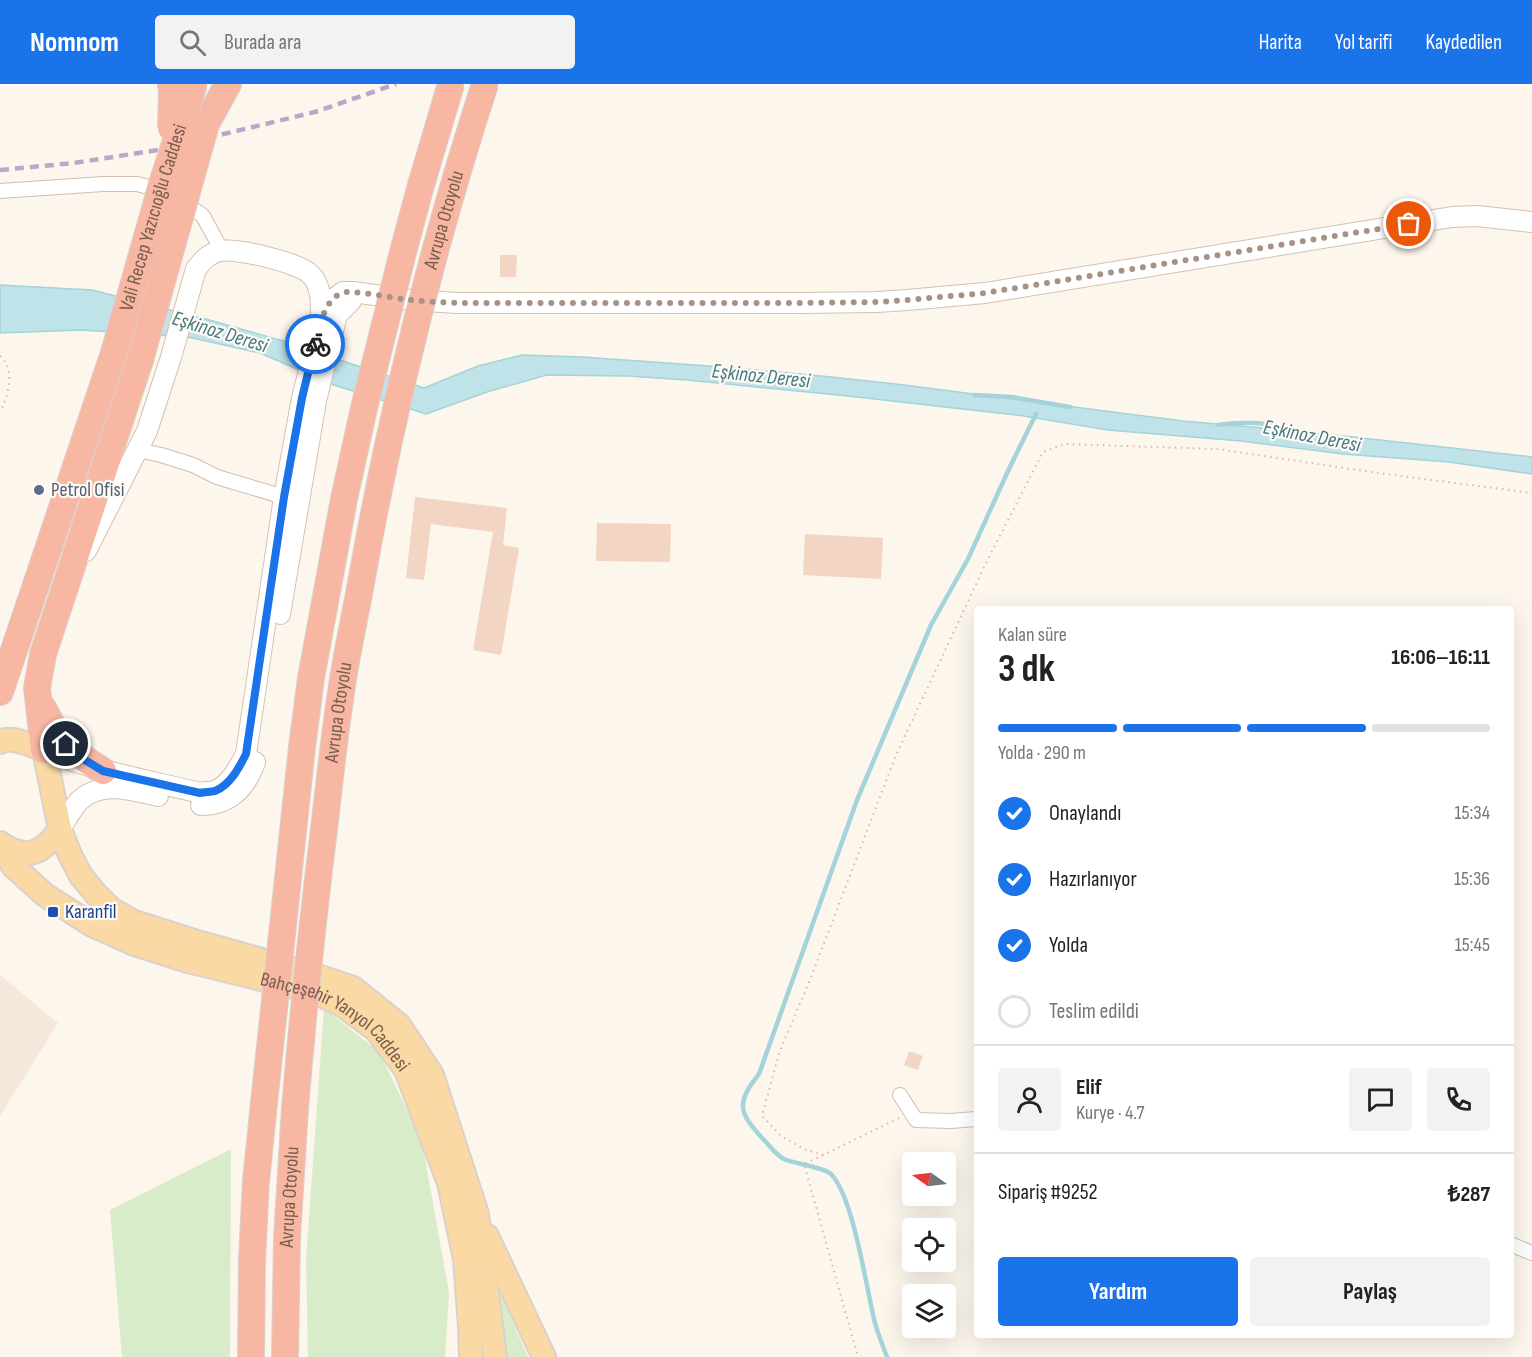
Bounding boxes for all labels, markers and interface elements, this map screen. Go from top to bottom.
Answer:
search box [155,15,575,69]
text: Nomnom [30,26,119,59]
icon: search [176,26,209,59]
text: Burada ara [224,29,301,56]
text: Harita [1259,30,1302,55]
text: Yol tarifi [1335,30,1393,55]
text: Kaydedilen [1426,30,1502,55]
street label: Vali Recep Yazıcıoğlu Caddesi [115,121,192,314]
street label: Avrupa Otoyolu [419,168,469,273]
pin [1383,198,1434,249]
icon: bag [1392,207,1425,240]
water label: Eşkinoz Deresi [169,306,272,359]
courier [285,314,345,374]
icon: bike [299,328,332,361]
water label: Eşkinoz Deresi [711,358,813,394]
water label: Eşkinoz Deresi [1261,414,1364,458]
place label: Petrol Ofisi [51,478,124,502]
marker: Petrol Ofisi [32,483,46,497]
text: Kalan süre [998,623,1067,647]
text: 16:06–16:11 [1391,644,1490,671]
text: 3 dk [998,646,1055,693]
street label: Avrupa Otoyolu [320,660,358,765]
pin [40,718,91,769]
icon: home [49,727,82,760]
text: Yolda · 290 m [998,741,1086,765]
icon: check [998,797,1031,830]
text: Onaylandı [1049,800,1121,827]
text: 15:34 [1454,801,1490,825]
icon: check [998,863,1031,896]
text: Hazırlanıyor [1049,866,1137,893]
text: 15:36 [1454,867,1490,891]
place label: Karanfil [65,900,117,924]
marker: Karanfil [46,905,60,919]
icon: check [998,929,1031,962]
text: Yolda [1049,932,1088,959]
text: 15:45 [1455,933,1490,957]
street label: Bahçeşehir Yanyol Caddesi [258,967,415,1076]
text: Teslim edildi [1049,998,1139,1025]
button: person [998,1068,1061,1131]
button: chat [1349,1068,1412,1131]
button: phone [1427,1068,1490,1131]
text: Elif [1076,1074,1102,1101]
text: Kurye · 4.7 [1076,1101,1145,1125]
street label: Avrupa Otoyolu [275,1146,305,1249]
north arrow [902,1152,956,1206]
map controls [902,1152,956,1338]
text: Sipariş #9252 [998,1179,1098,1206]
text: ₺287 [1448,1181,1490,1208]
button: locate [902,1218,956,1272]
button: Yardım [998,1257,1238,1326]
button: Paylaş [1250,1257,1490,1326]
button: layers [902,1284,956,1338]

